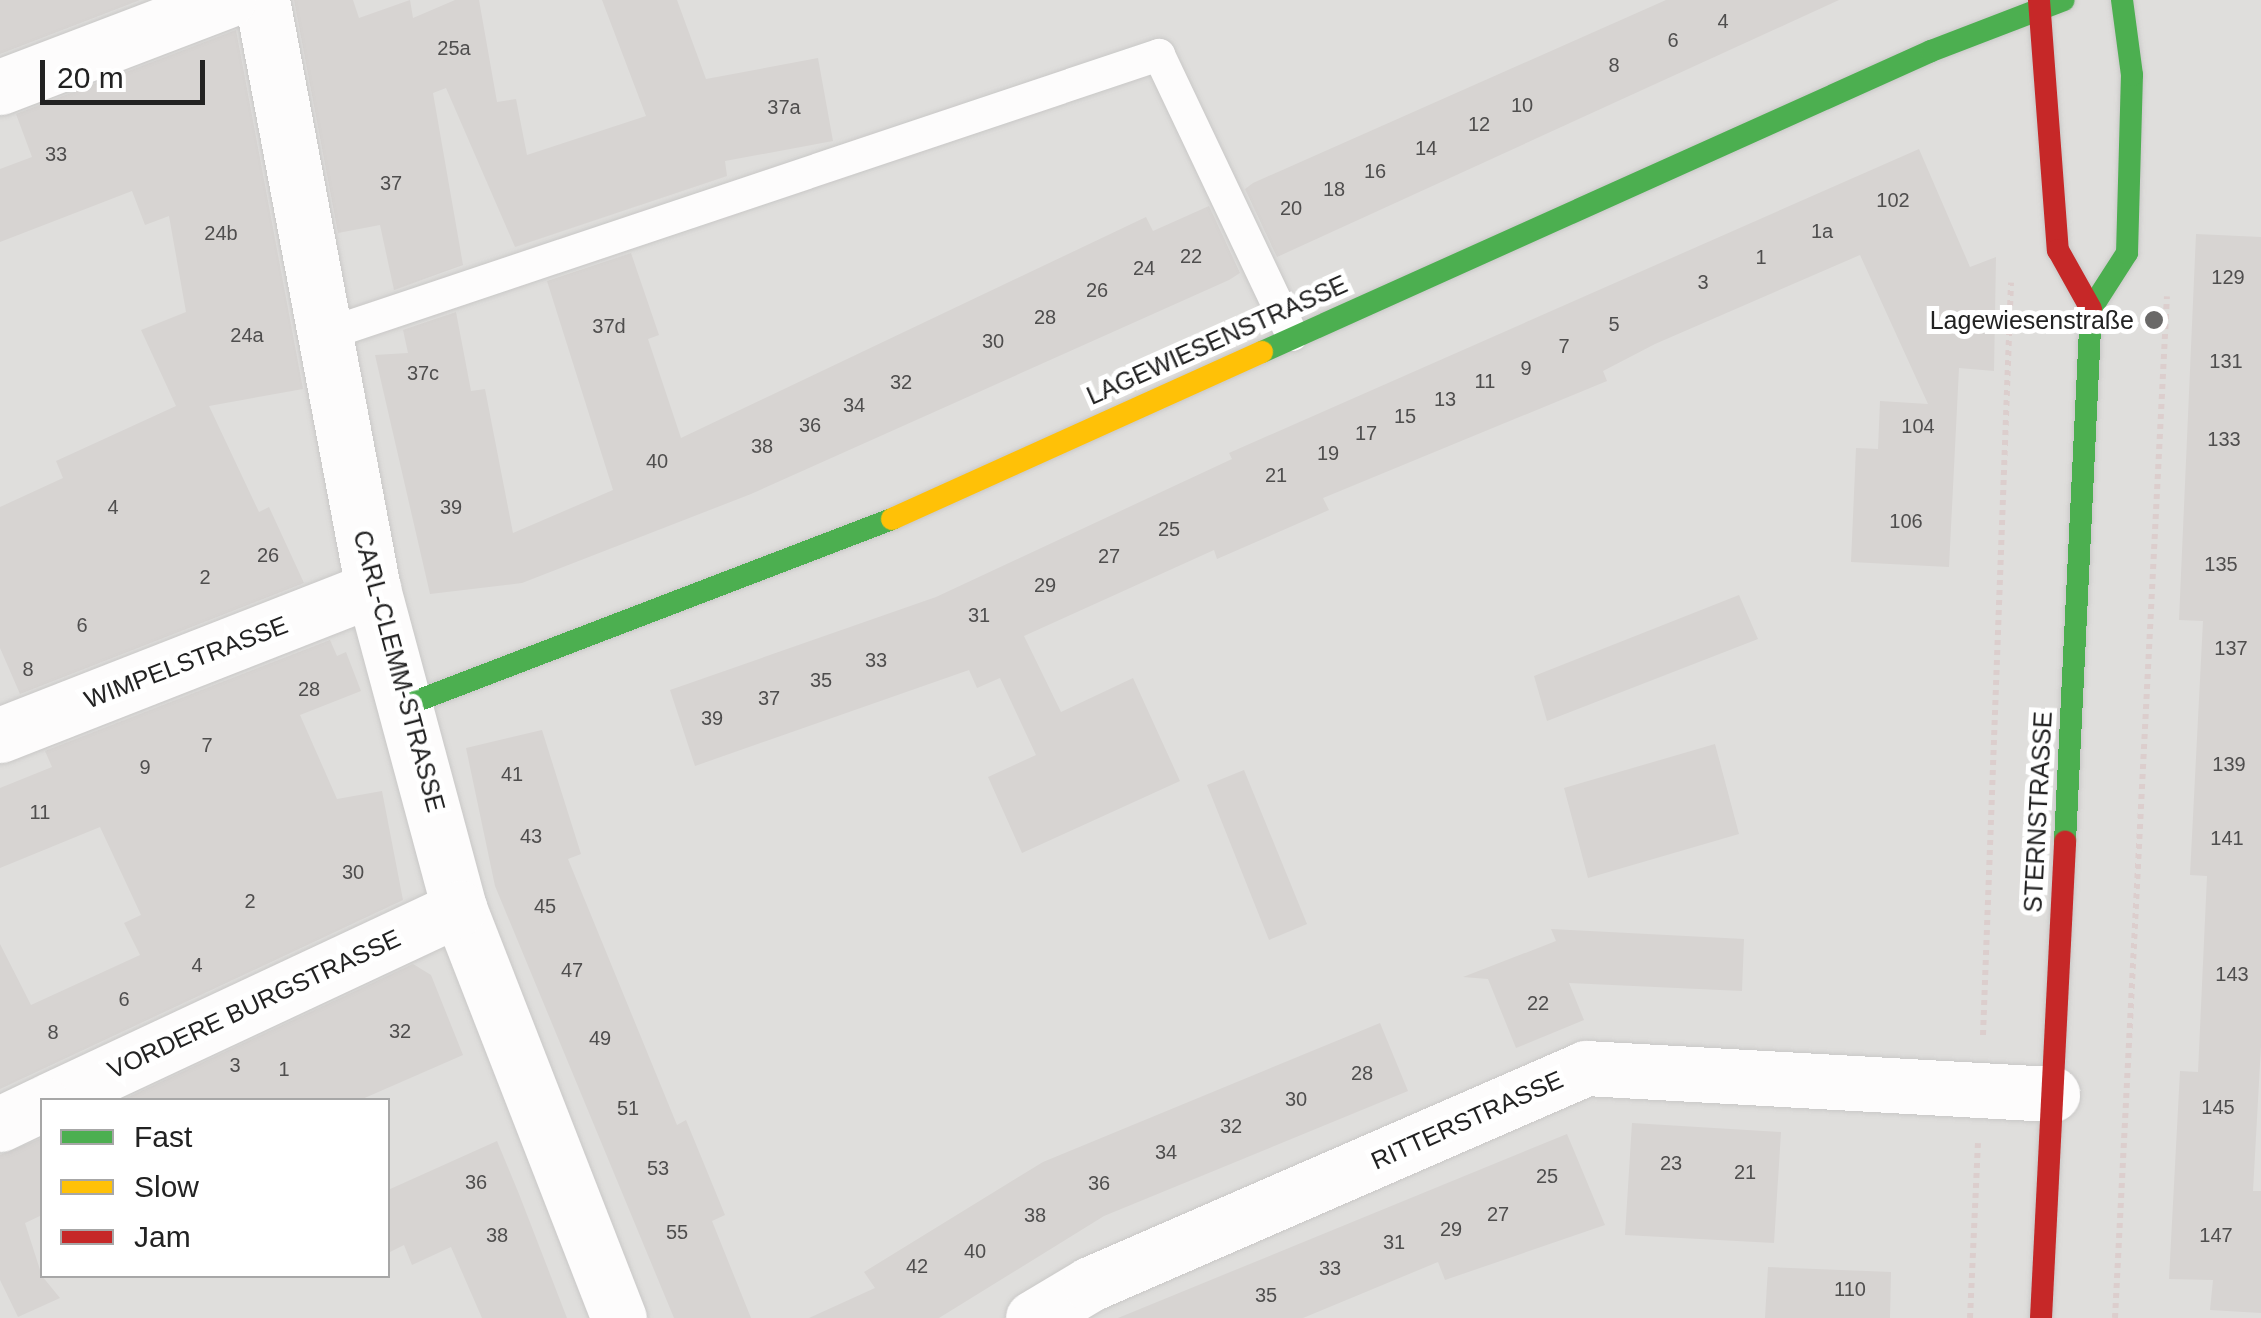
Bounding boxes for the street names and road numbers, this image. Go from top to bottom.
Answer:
street label: LAGEWIESENSTRASSE [1082,269,1352,411]
street label: CARL-CLEMM-STRASSE [347,527,451,815]
street label: WIMPELSTRASSE [80,609,292,715]
street label: STERNSTRASSE [2018,711,2058,913]
street label: VORDERE BURGSTRASSE [103,923,405,1085]
street label: RITTERSTRASSE [1366,1064,1568,1176]

